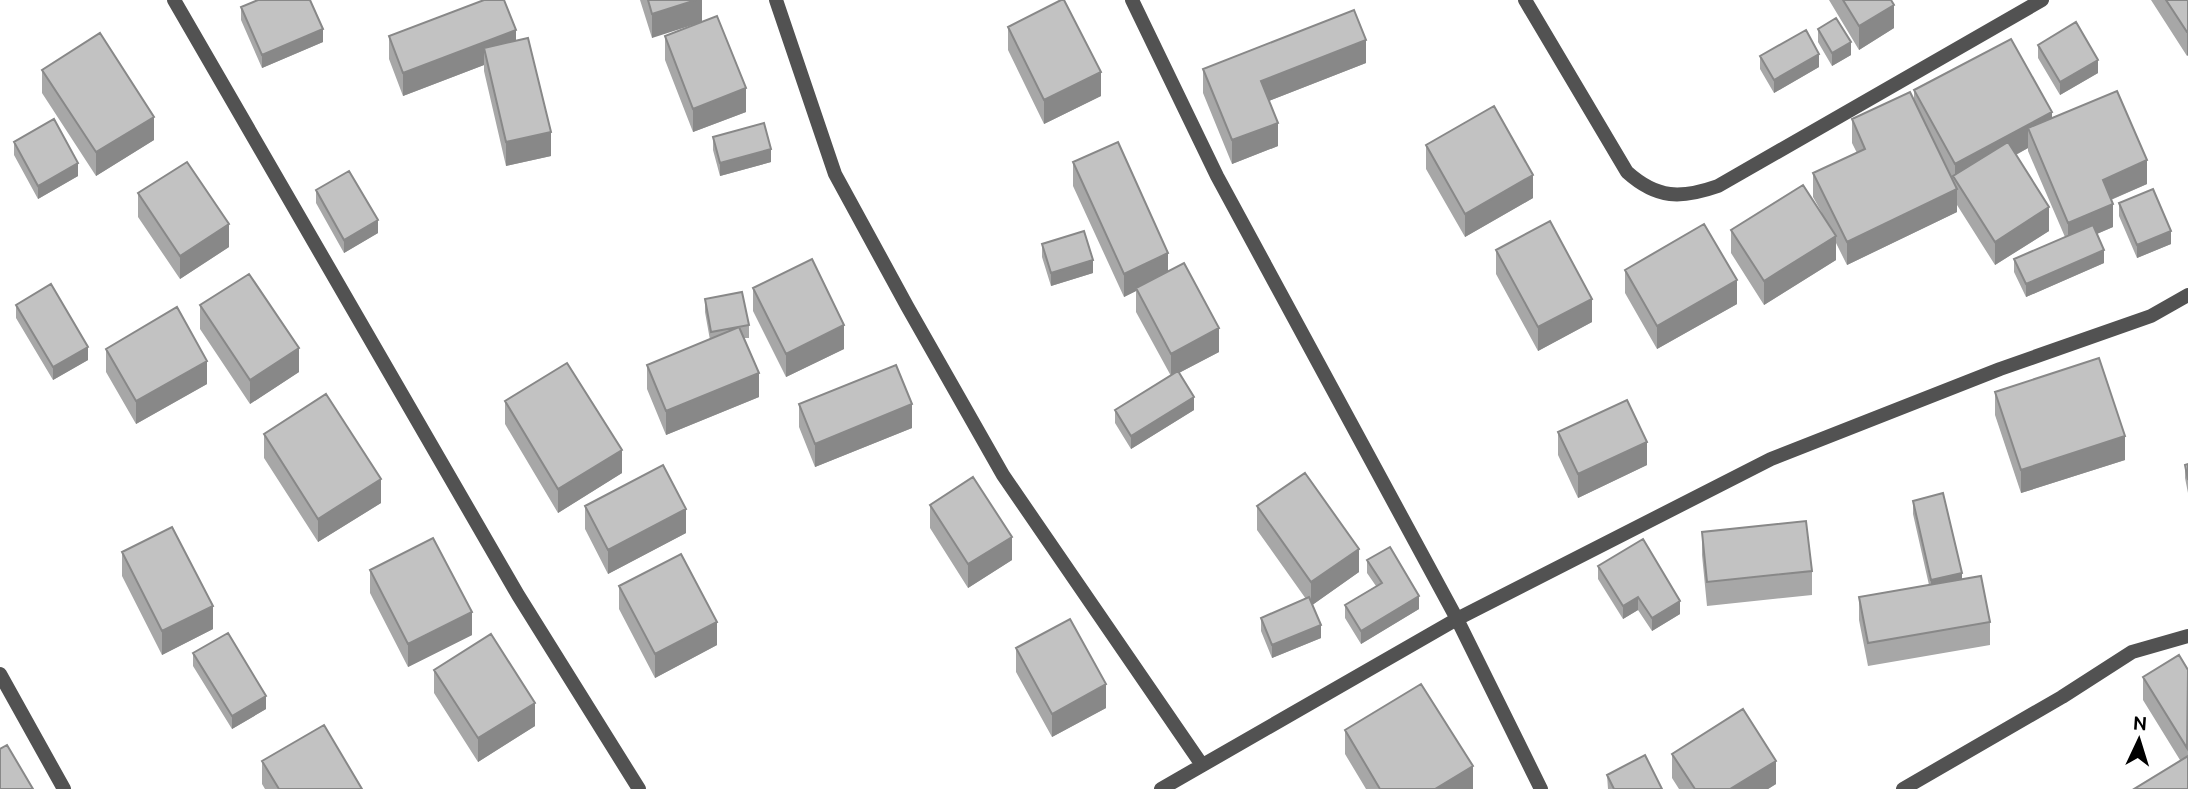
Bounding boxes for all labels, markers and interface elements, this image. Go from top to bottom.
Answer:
north arrow [2104,705,2174,775]
text: N [2132,712,2148,735]

